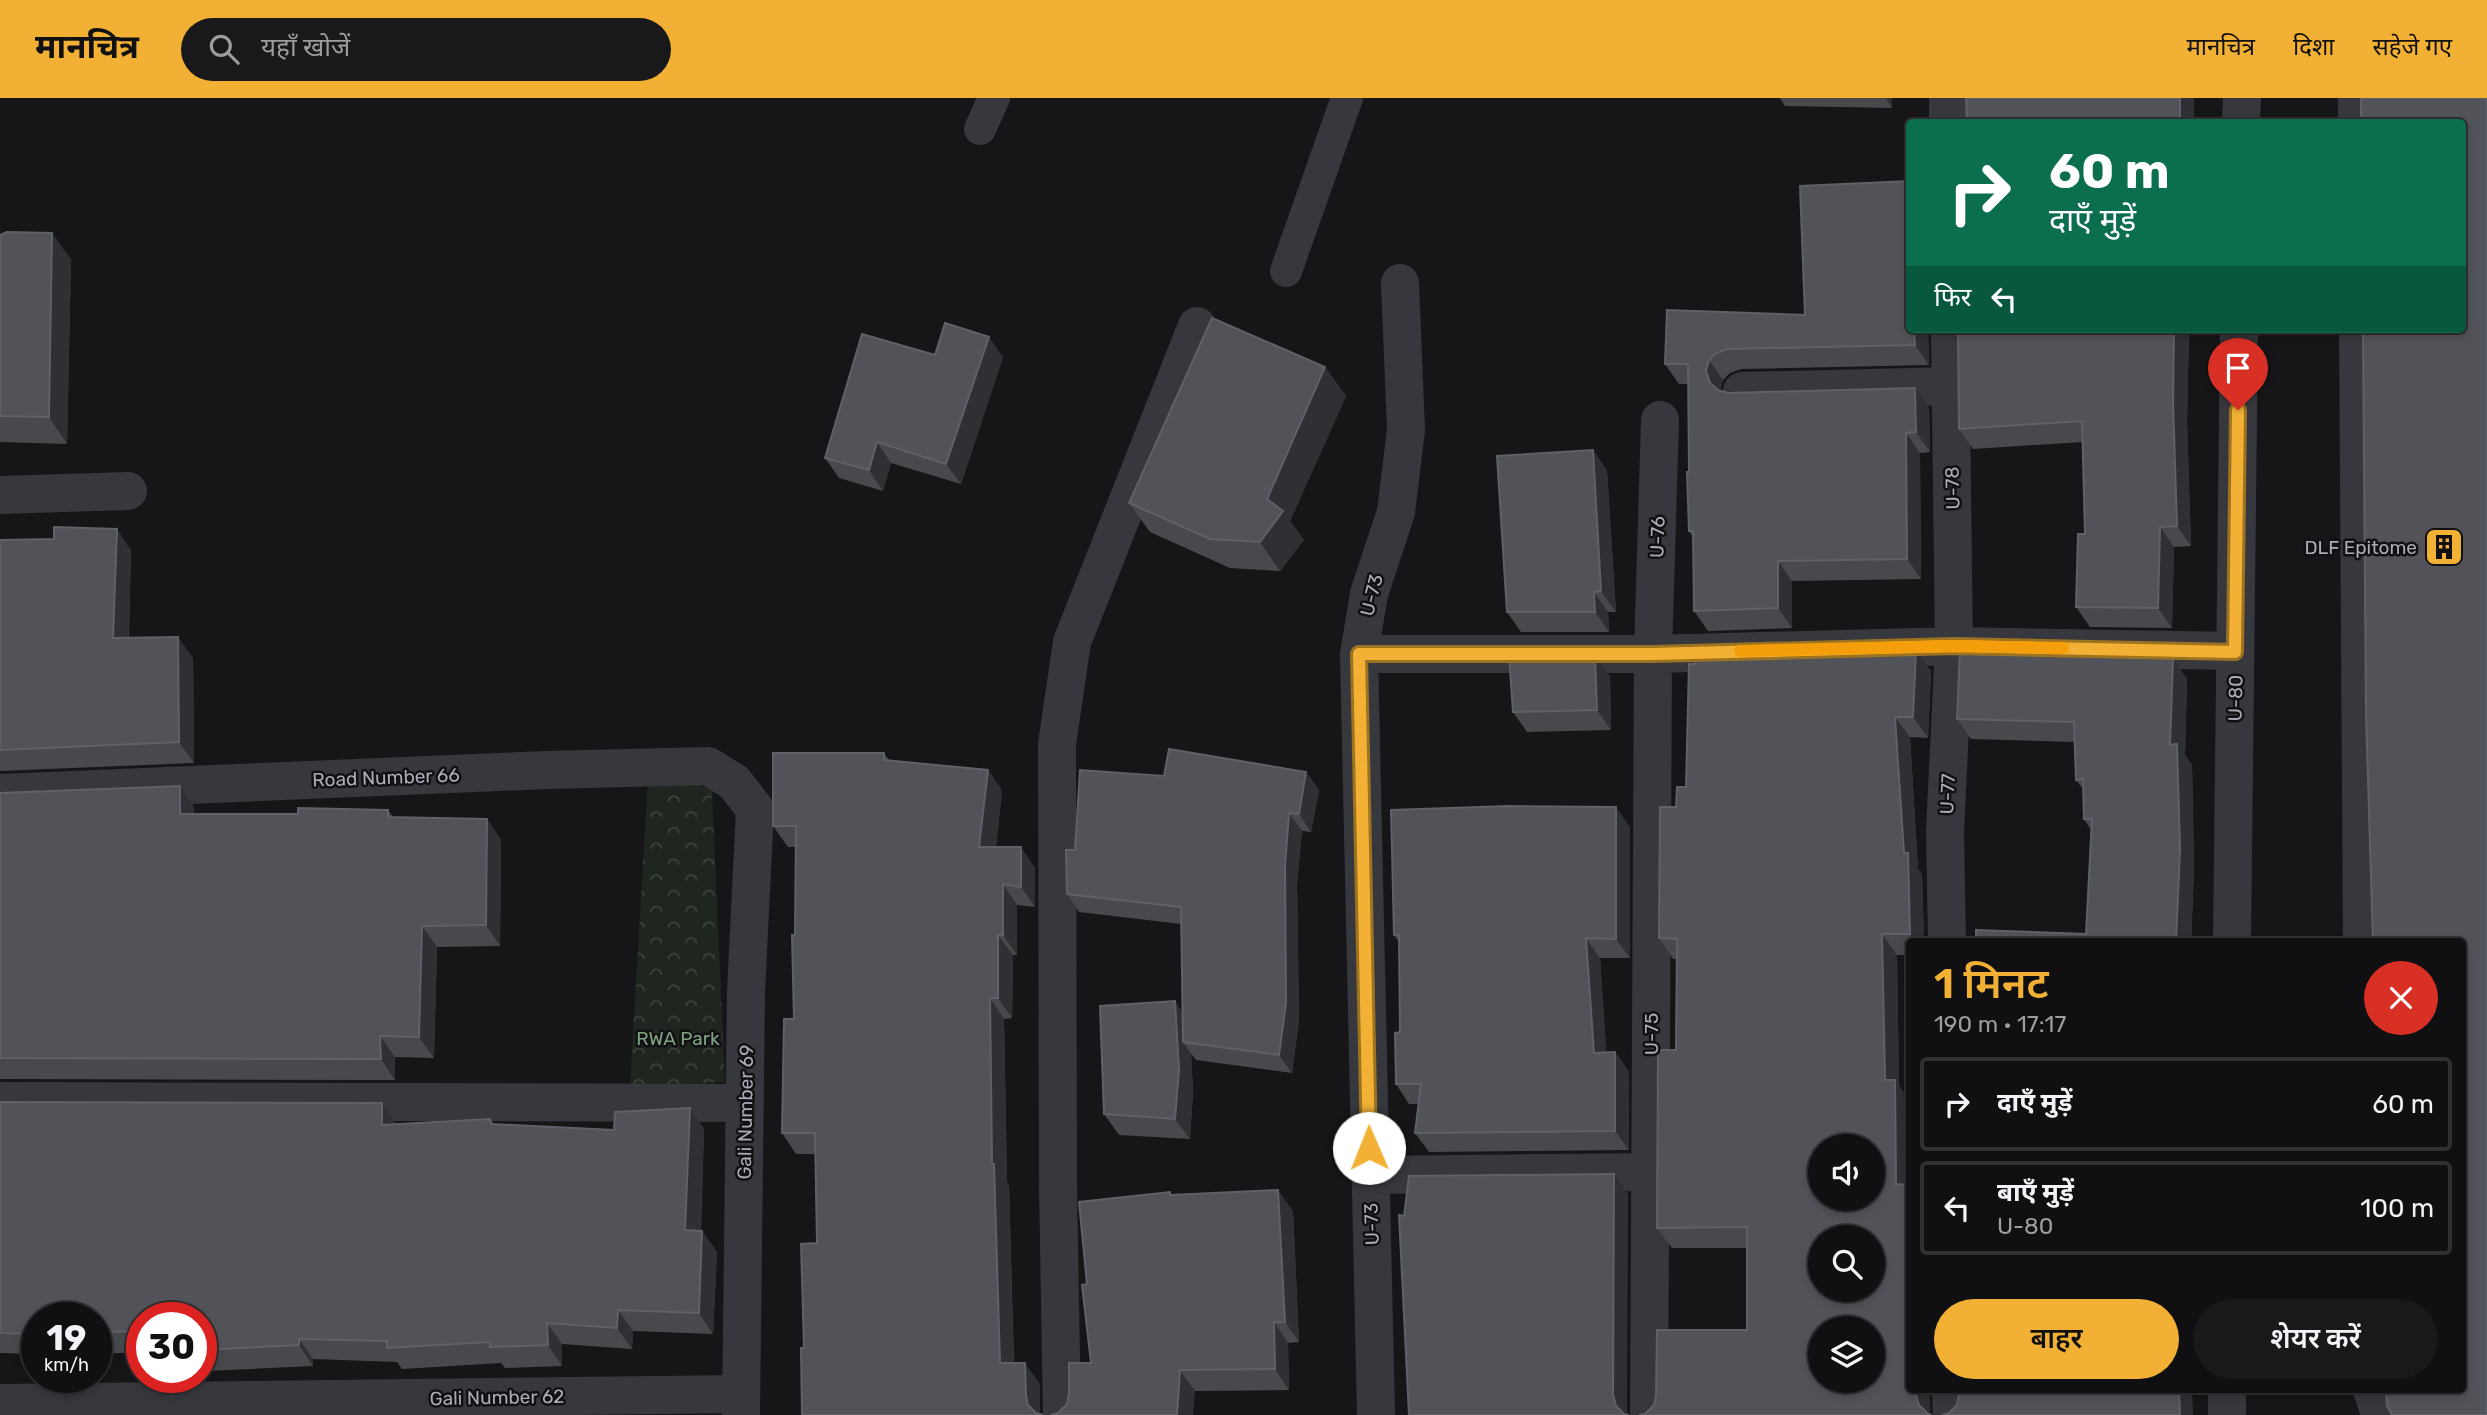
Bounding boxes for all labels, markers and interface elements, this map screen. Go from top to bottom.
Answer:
search box [181,18,671,81]
text: मानचित्र [35,27,139,66]
icon: search [205,30,243,68]
text: यहाँ खोजें [261,32,350,63]
text: मानचित्र [2186,33,2255,61]
text: दिशा [2293,33,2335,61]
text: सहेजे गए [2373,33,2452,61]
text: 60 m [2049,142,2170,200]
icon: right [1934,147,2025,238]
text: दाएँ मुड़ें [2049,201,2136,239]
icon: left [1985,280,2023,318]
text: फिर [1934,282,1971,313]
pin [2208,338,2268,410]
icon: arrive [2219,349,2257,387]
street label: U-78 [1941,466,1964,510]
street label: U-76 [1645,516,1670,558]
building icon: DLF Epitome [2423,526,2465,568]
place label: DLF Epitome [2304,536,2417,559]
street label: U-73 [1355,572,1388,619]
street label: U-80 [2224,675,2247,721]
street label: Road Number 66 [312,763,460,792]
street label: U-77 [1935,773,1960,815]
text: 1 मिनट [1934,959,2049,1009]
button: close [2364,961,2438,1035]
text: 190 m · 17:17 [1934,1010,2066,1038]
street label: U-75 [1640,1013,1663,1055]
park label: RWA Park [636,1027,720,1050]
street label: Gali Number 69 [733,1044,758,1180]
icon: right [1938,1085,1976,1123]
text: दाएँ मुड़ें [1997,1087,2072,1118]
text: 60 m [2372,1089,2434,1120]
position arrow [1332,1111,1406,1185]
map controls [1808,1134,1885,1393]
button: sound [1808,1134,1885,1211]
text: बाएँ मुड़ें [1997,1177,2074,1208]
icon: left [1938,1189,1976,1227]
text: 100 m [2360,1193,2434,1224]
street label: U-73 [1359,1202,1384,1246]
text: U-80 [1997,1212,2053,1240]
button: search [1808,1225,1885,1302]
button: बाहर [1934,1299,2179,1379]
button: शेयर करें [2193,1299,2438,1379]
speed limit sign: 30 [126,1302,217,1393]
button: layers [1808,1316,1885,1393]
text: 19 [47,1317,86,1359]
text: km/h [44,1354,89,1376]
street label: Gali Number 62 [429,1385,565,1410]

